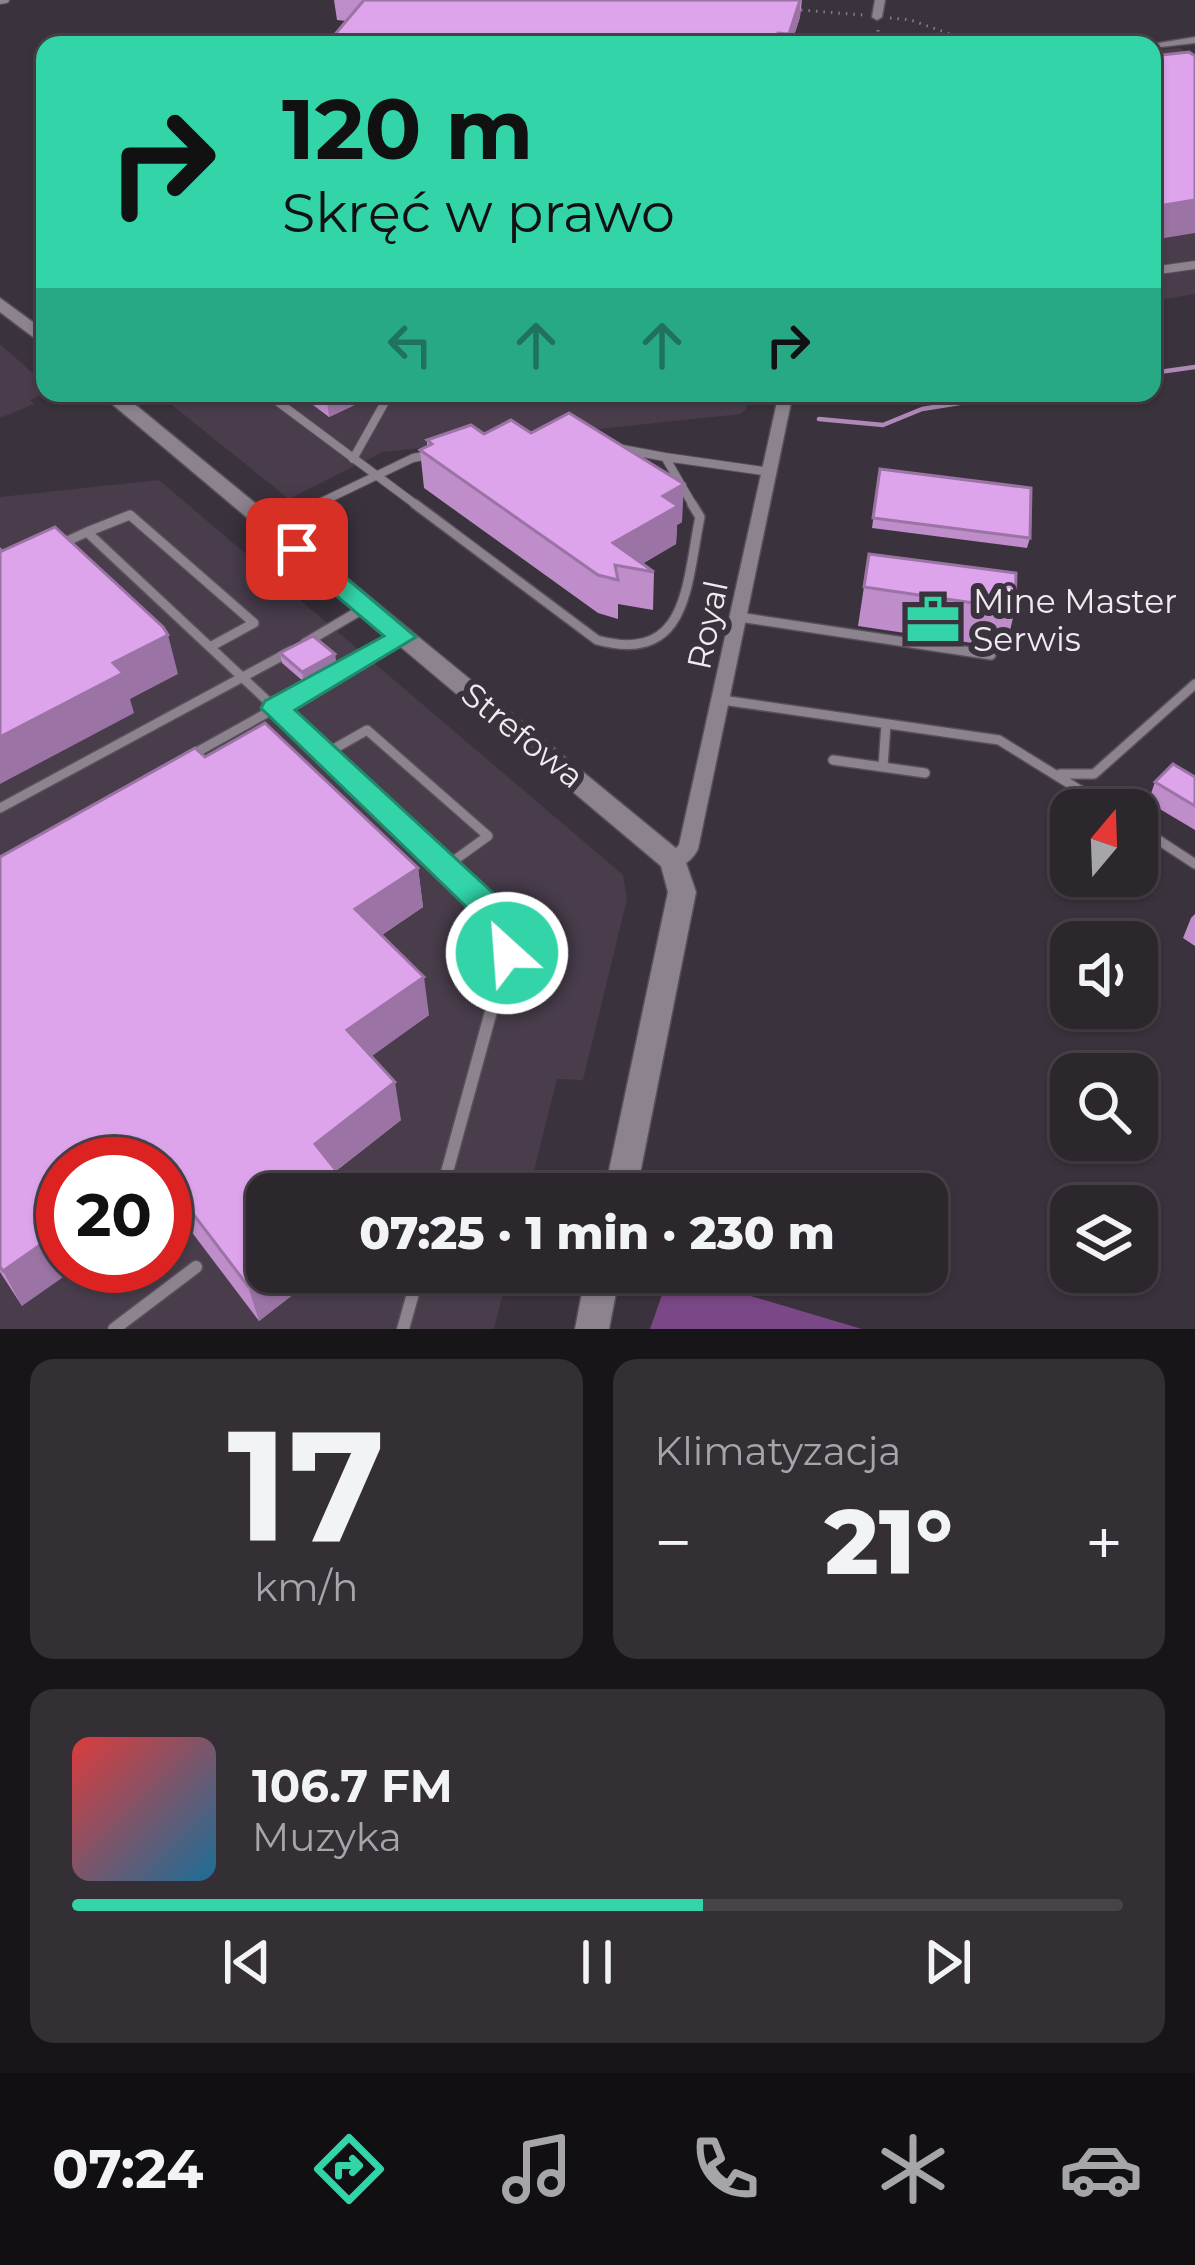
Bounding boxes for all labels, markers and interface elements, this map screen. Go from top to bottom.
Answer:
text: 120 m [282,78,533,180]
icon: right [84,84,240,240]
text: Skręć w prawo [282,180,675,246]
icon: left [377,312,443,378]
icon: ahead [503,312,569,378]
icon: ahead [629,312,695,378]
icon: right [755,312,821,378]
pin [246,498,348,600]
icon: arrive [264,516,330,582]
street label: Royal [678,577,736,673]
place label: Mine Master Serwis [973,581,1177,659]
office icon: Mine Master Serwis [904,591,962,649]
street label: Strefowa [454,674,592,796]
north arrow [1050,789,1158,897]
map controls [1050,789,1158,1293]
position arrow [444,890,570,1016]
button: sound [1050,921,1158,1029]
button: search [1050,1053,1158,1161]
speed limit sign: 20 [36,1137,192,1293]
button: layers [1050,1185,1158,1293]
text: 07:25 · 1 min · 230 m [359,1205,835,1260]
text: 17 [227,1390,385,1580]
text: Klimatyzacja [655,1427,901,1475]
text: 21° [825,1487,953,1597]
text: − [655,1502,692,1583]
text: + [1085,1502,1123,1583]
text: km/h [254,1563,358,1611]
text: 106.7 FM [252,1758,453,1813]
text: Muzyka [252,1813,402,1861]
icon: previous [214,1929,280,1995]
icon: pause [564,1929,630,1995]
icon: next [915,1929,981,1995]
icon: directions [307,2127,391,2211]
icon: music [495,2127,579,2211]
icon: phone [683,2127,767,2211]
icon: climate [871,2127,955,2211]
icon: car [1059,2127,1143,2211]
text: 07:24 [52,2136,203,2202]

